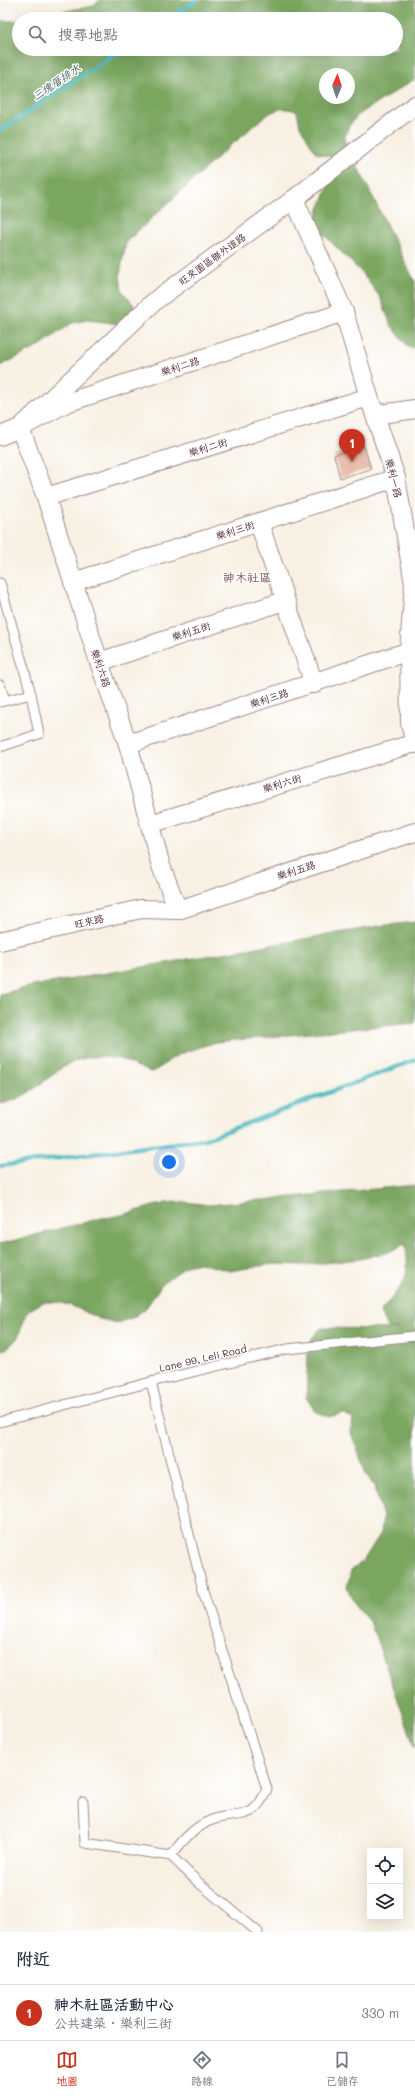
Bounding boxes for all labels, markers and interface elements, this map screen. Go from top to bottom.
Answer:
search box [12,12,403,56]
icon: search [26,23,48,45]
text: 搜尋地點 [58,24,118,44]
water label: 三塊厝排水 [29,60,84,104]
north arrow [319,68,355,104]
street label: 旺來園區聯外道路 [176,230,248,288]
street label: 樂利二路 [159,353,201,379]
pin: 1 [339,429,365,462]
street label: 樂利二街 [187,434,229,460]
street label: 樂利一路 [382,457,406,499]
street label: 樂利三街 [214,517,256,543]
district label: 神木社區 [223,569,271,585]
street label: 樂利五街 [170,618,212,644]
street label: 樂利六路 [88,647,114,689]
street label: 樂利三路 [248,685,290,711]
street label: 樂利六街 [261,770,303,796]
street label: 樂利五路 [275,857,317,883]
street label: 旺來路 [73,911,105,931]
your location [159,1152,179,1172]
street label: Lane 99, Leli Road [158,1341,248,1375]
map controls [367,1848,403,1920]
button: locate [367,1848,403,1884]
button: layers [367,1884,403,1920]
text: 附近 [16,1947,50,1969]
text: 神木社區活動中心 [54,1994,174,2014]
text: 1 [26,2004,32,2021]
text: 330 m [361,2004,399,2021]
text: 公共建築 · 樂利三街 [54,2014,172,2031]
tab: 地圖 [56,2049,78,2088]
tab: 路線 [191,2049,213,2088]
tab: 已儲存 [326,2049,359,2088]

